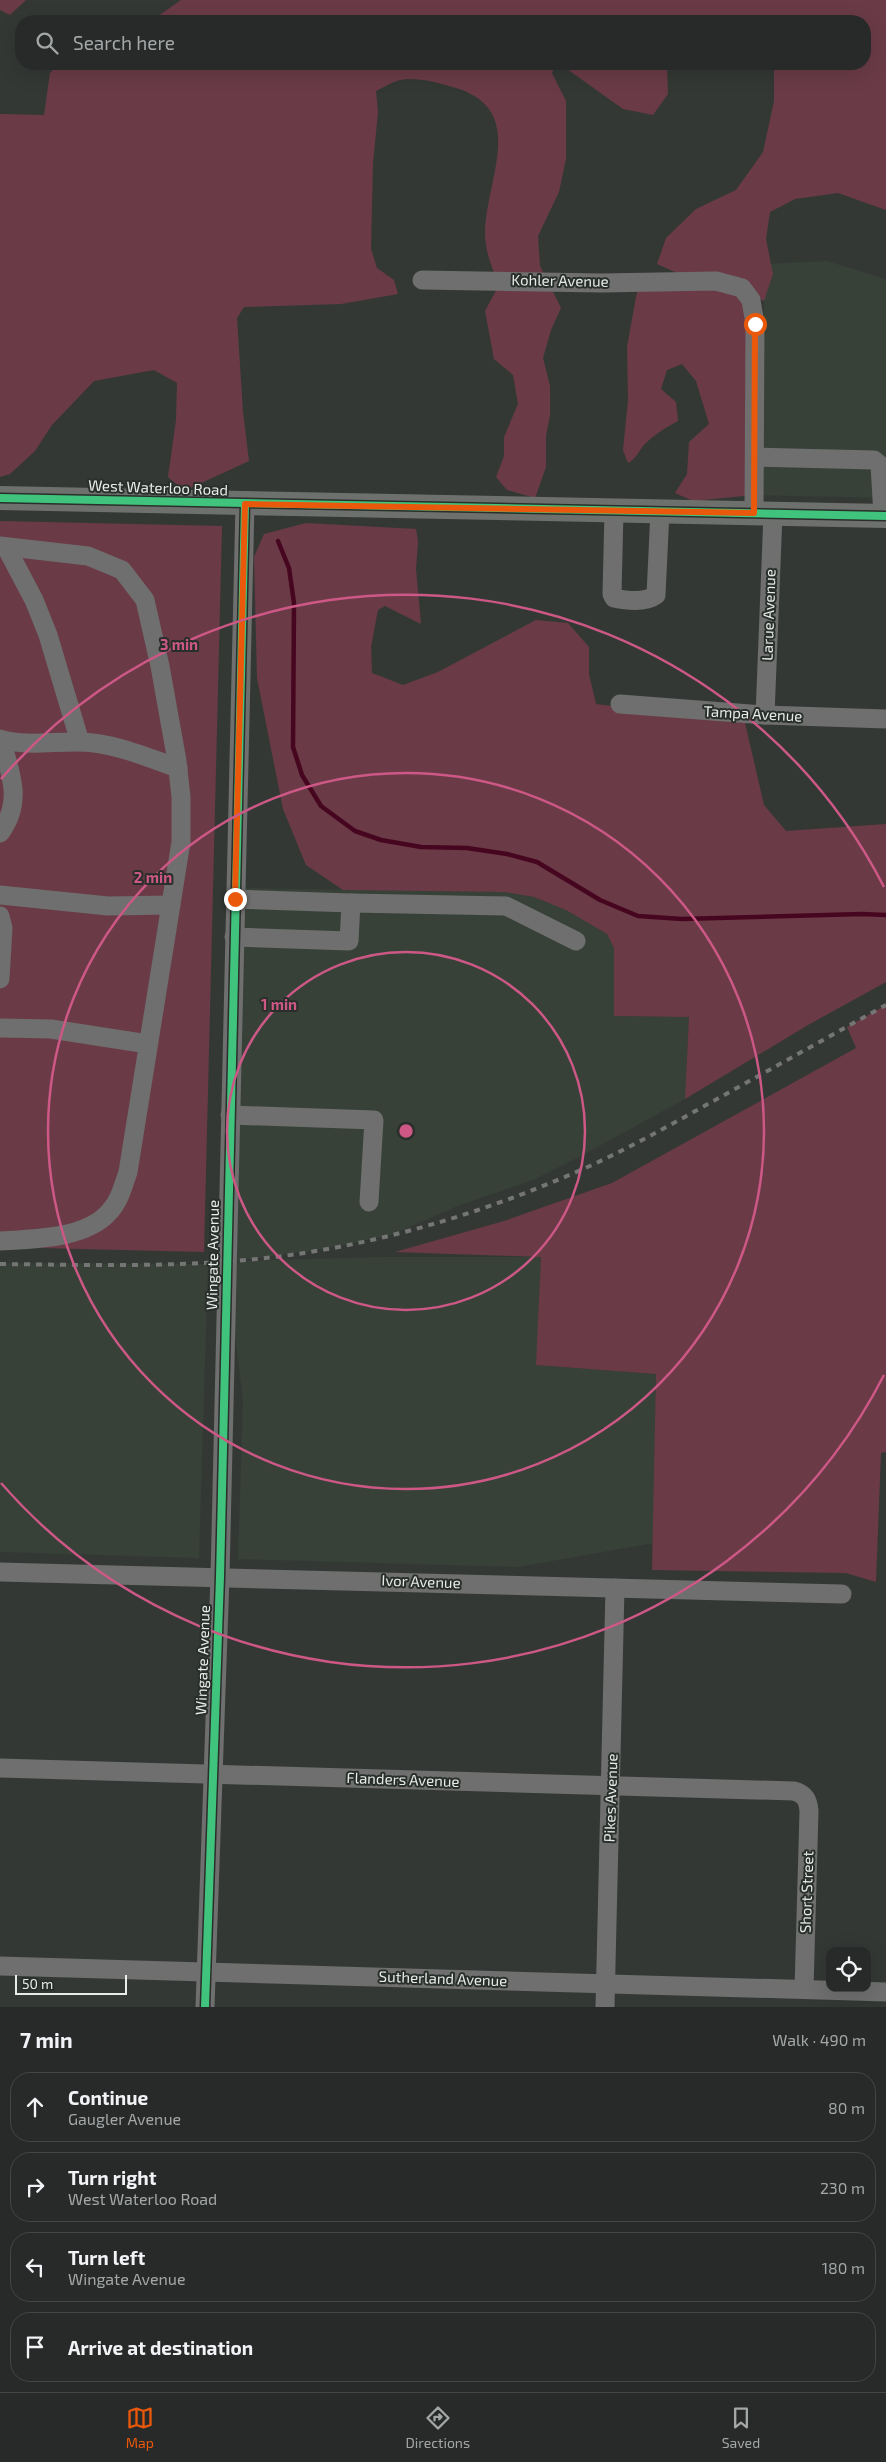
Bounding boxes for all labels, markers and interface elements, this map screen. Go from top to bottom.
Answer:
search box [15,15,871,70]
icon: search [33,29,61,57]
text: Search here [73,31,175,54]
street label: Kohler Avenue [511,270,609,290]
route start [744,313,767,336]
street label: West Waterloo Road [88,476,228,498]
street label: Larue Avenue [757,569,779,661]
text: 3 min [160,635,198,653]
street label: Tampa Avenue [703,701,803,725]
text: 2 min [134,868,172,886]
route end [224,888,247,911]
text: 1 min [261,995,297,1013]
centre of rings [397,1122,415,1140]
street label: Wingate Avenue [202,1200,222,1310]
street label: Ivor Avenue [381,1571,461,1591]
street label: Wingate Avenue [191,1605,213,1715]
street label: Pikes Avenue [599,1753,621,1843]
street label: Flanders Avenue [346,1768,460,1790]
street label: Short Street [796,1850,816,1933]
map controls [826,1947,871,1992]
button: locate [826,1947,871,1992]
street label: Sutherland Avenue [378,1967,508,1989]
scale bar [15,1972,128,1995]
text: 50 m [22,1975,53,1992]
text: 7 min [20,2027,73,2052]
text: Walk · 490 m [772,2030,866,2049]
text: Continue [68,2086,148,2109]
icon: ahead [21,2093,49,2121]
text: 80 m [828,2098,865,2117]
text: Gaugler Avenue [68,2109,181,2128]
text: Turn right [68,2166,156,2189]
icon: right [21,2173,49,2201]
text: 230 m [820,2178,865,2197]
text: West Waterloo Road [68,2189,217,2208]
text: Turn left [68,2246,145,2269]
icon: left [21,2253,49,2281]
text: 180 m [822,2258,865,2277]
text: Wingate Avenue [68,2269,186,2288]
icon: arrive [21,2333,49,2361]
text: Arrive at destination [68,2336,253,2359]
tab: Map [126,2404,154,2451]
tab: Directions [406,2404,470,2451]
tab: Saved [722,2404,760,2451]

